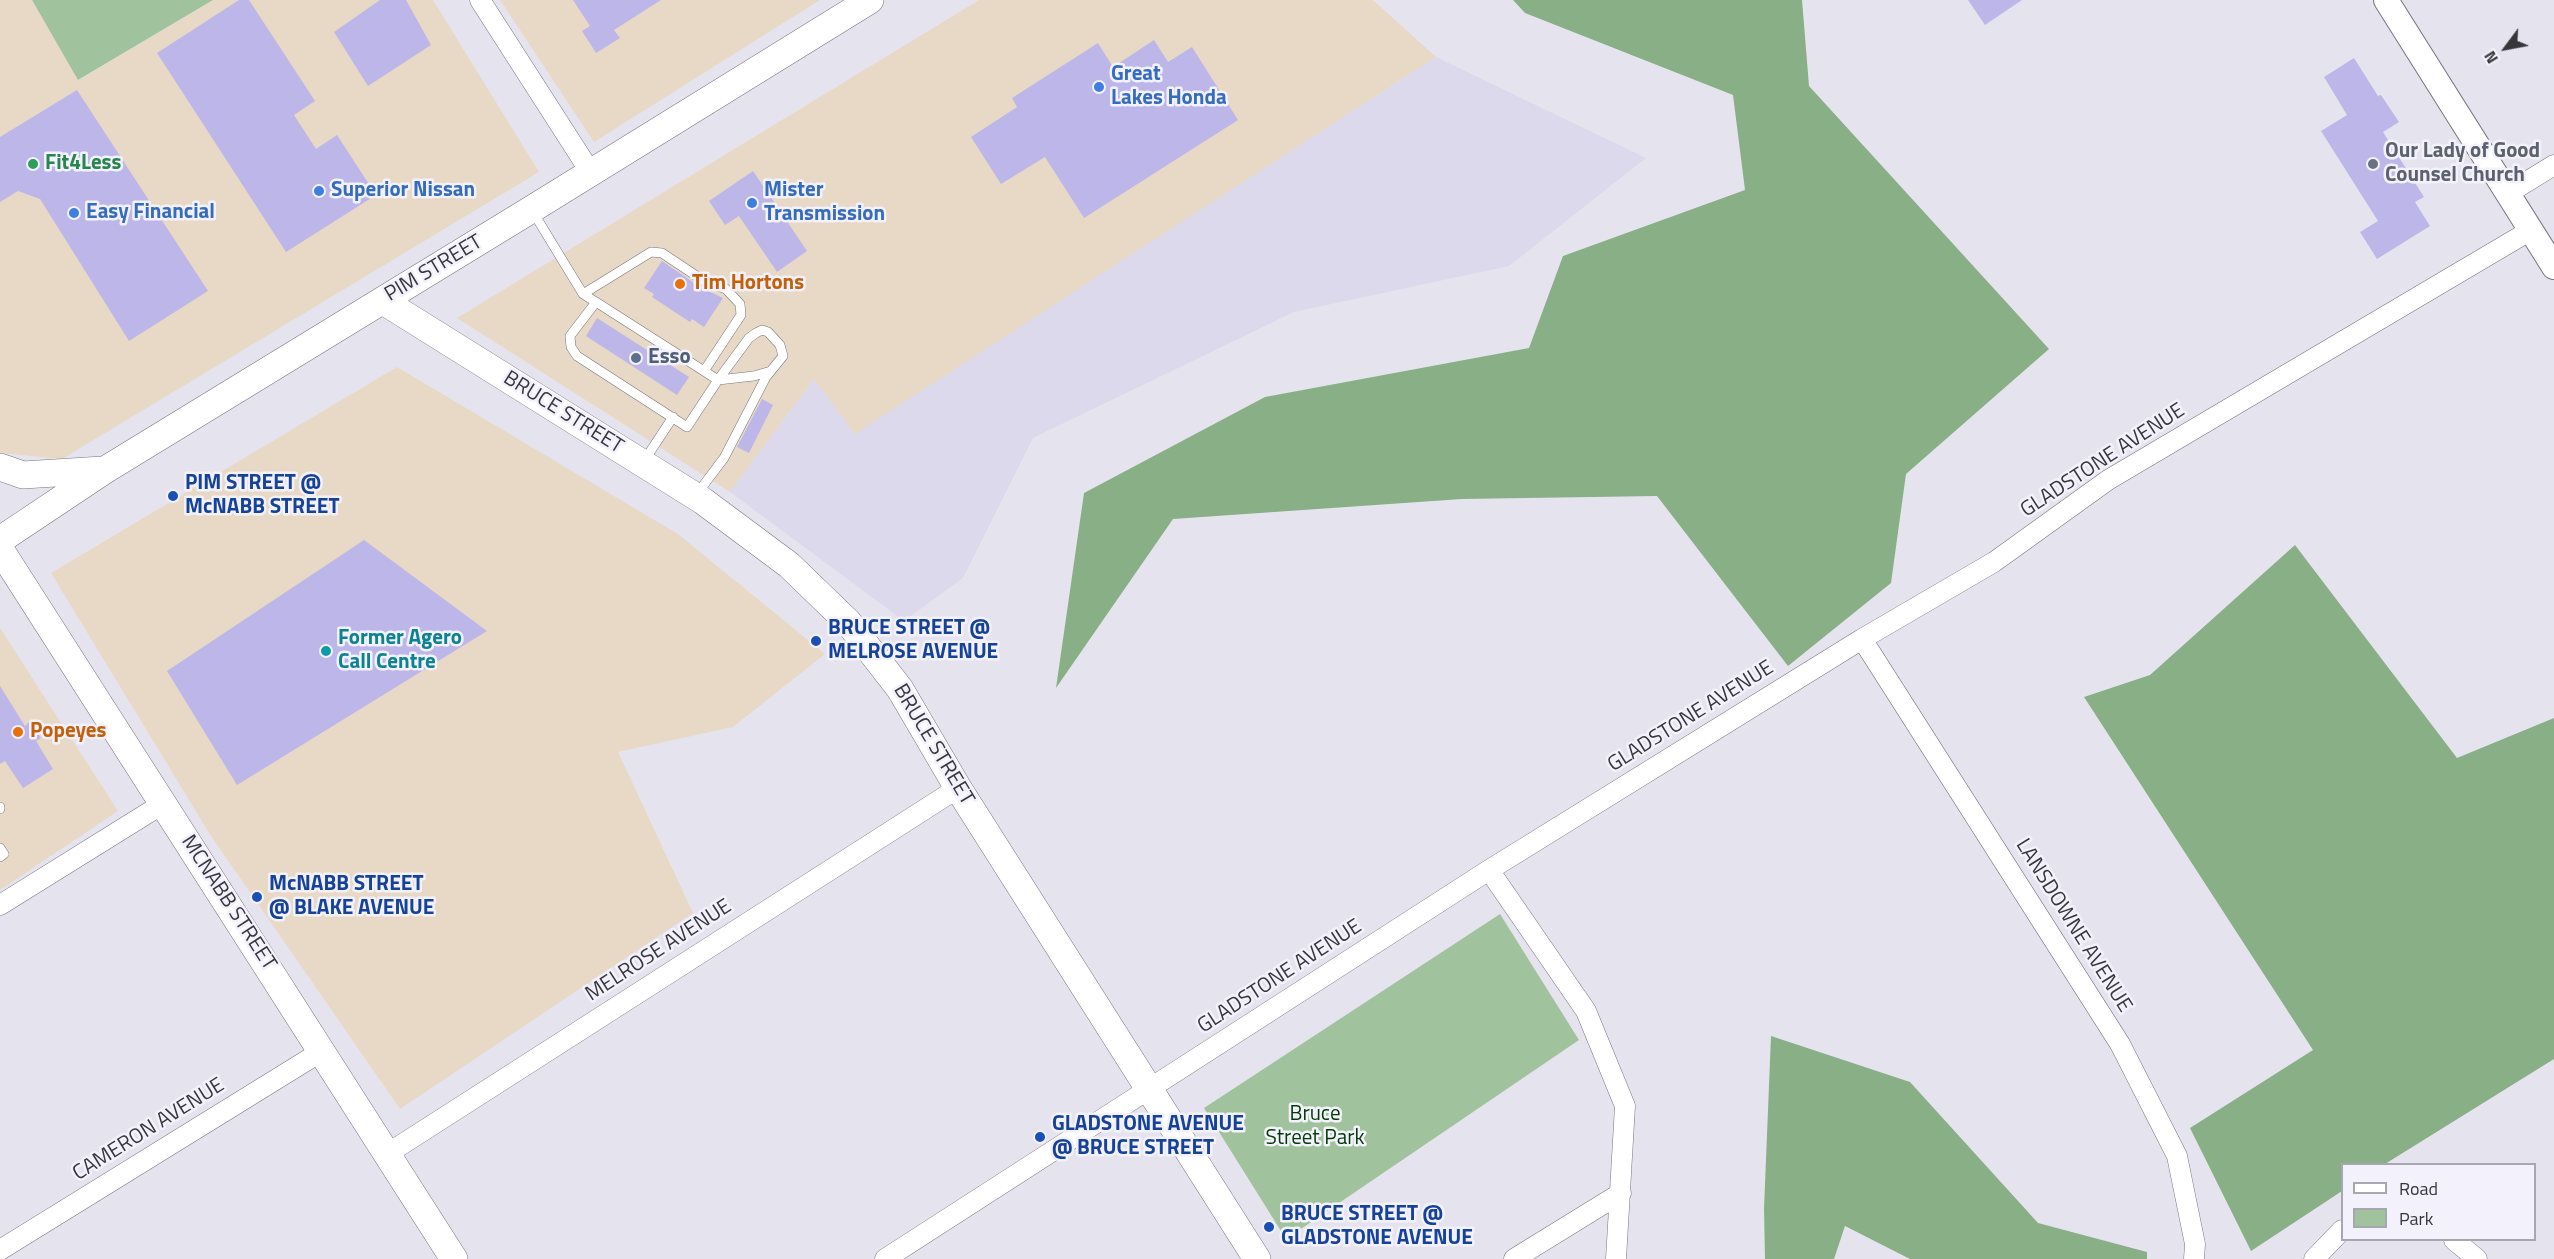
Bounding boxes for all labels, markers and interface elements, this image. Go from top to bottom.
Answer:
north arrow [2476,18,2536,78]
text: N [2478,46,2504,69]
place label: Great Lakes Honda [1111,62,1227,112]
marker: Great Lakes Honda [1092,80,1106,94]
place label: Our Lady of Good Counsel Church [2385,139,2540,189]
place label: Fit4Less [45,151,121,177]
marker: Fit4Less [26,157,40,171]
marker: Our Lady of Good Counsel Church [2366,157,2380,171]
place label: Superior Nissan [331,178,475,204]
place label: Mister Transmission [764,178,885,228]
marker: Superior Nissan [312,184,326,198]
marker: Mister Transmission [745,196,759,210]
place label: Easy Financial [86,200,215,226]
marker: Easy Financial [67,206,81,220]
street label: PIM STREET [381,230,487,308]
place label: Tim Hortons [692,271,804,297]
marker: Tim Hortons [673,277,687,291]
place label: Esso [648,345,691,371]
marker: Esso [629,351,643,365]
street label: BRUCE STREET [498,366,628,460]
street label: GLADSTONE AVENUE [2016,399,2190,523]
place label: PIM STREET @ McNABB STREET [185,471,339,521]
marker: PIM STREET @ McNABB STREET [166,489,180,503]
place label: BRUCE STREET @ MELROSE AVENUE [828,616,998,666]
place label: Former Agero Call Centre [338,626,462,676]
marker: BRUCE STREET @ MELROSE AVENUE [809,634,823,648]
marker: Former Agero Call Centre [319,644,333,658]
street label: GLADSTONE AVENUE [1604,656,1778,778]
street label: BRUCE STREET [887,680,979,810]
place label: Popeyes [30,719,106,745]
marker: Popeyes [11,725,25,739]
street label: MCNABB STREET [175,831,281,975]
street label: LANSDOWNE AVENUE [2009,835,2137,1017]
place label: McNABB STREET @ BLAKE AVENUE [269,872,434,922]
marker: McNABB STREET @ BLAKE AVENUE [250,890,264,904]
street label: MELROSE AVENUE [581,894,737,1008]
street label: GLADSTONE AVENUE [1193,915,1367,1039]
street label: CAMERON AVENUE [69,1073,229,1187]
park label: Bruce Street Park [1266,1102,1364,1152]
place label: GLADSTONE AVENUE @ BRUCE STREET [1052,1112,1244,1162]
marker: GLADSTONE AVENUE @ BRUCE STREET [1033,1130,1047,1144]
legend [2341,1163,2536,1241]
text: Road [2399,1175,2438,1202]
place label: BRUCE STREET @ GLADSTONE AVENUE [1281,1202,1473,1252]
text: Park [2399,1205,2433,1232]
marker: BRUCE STREET @ GLADSTONE AVENUE [1262,1220,1276,1234]

